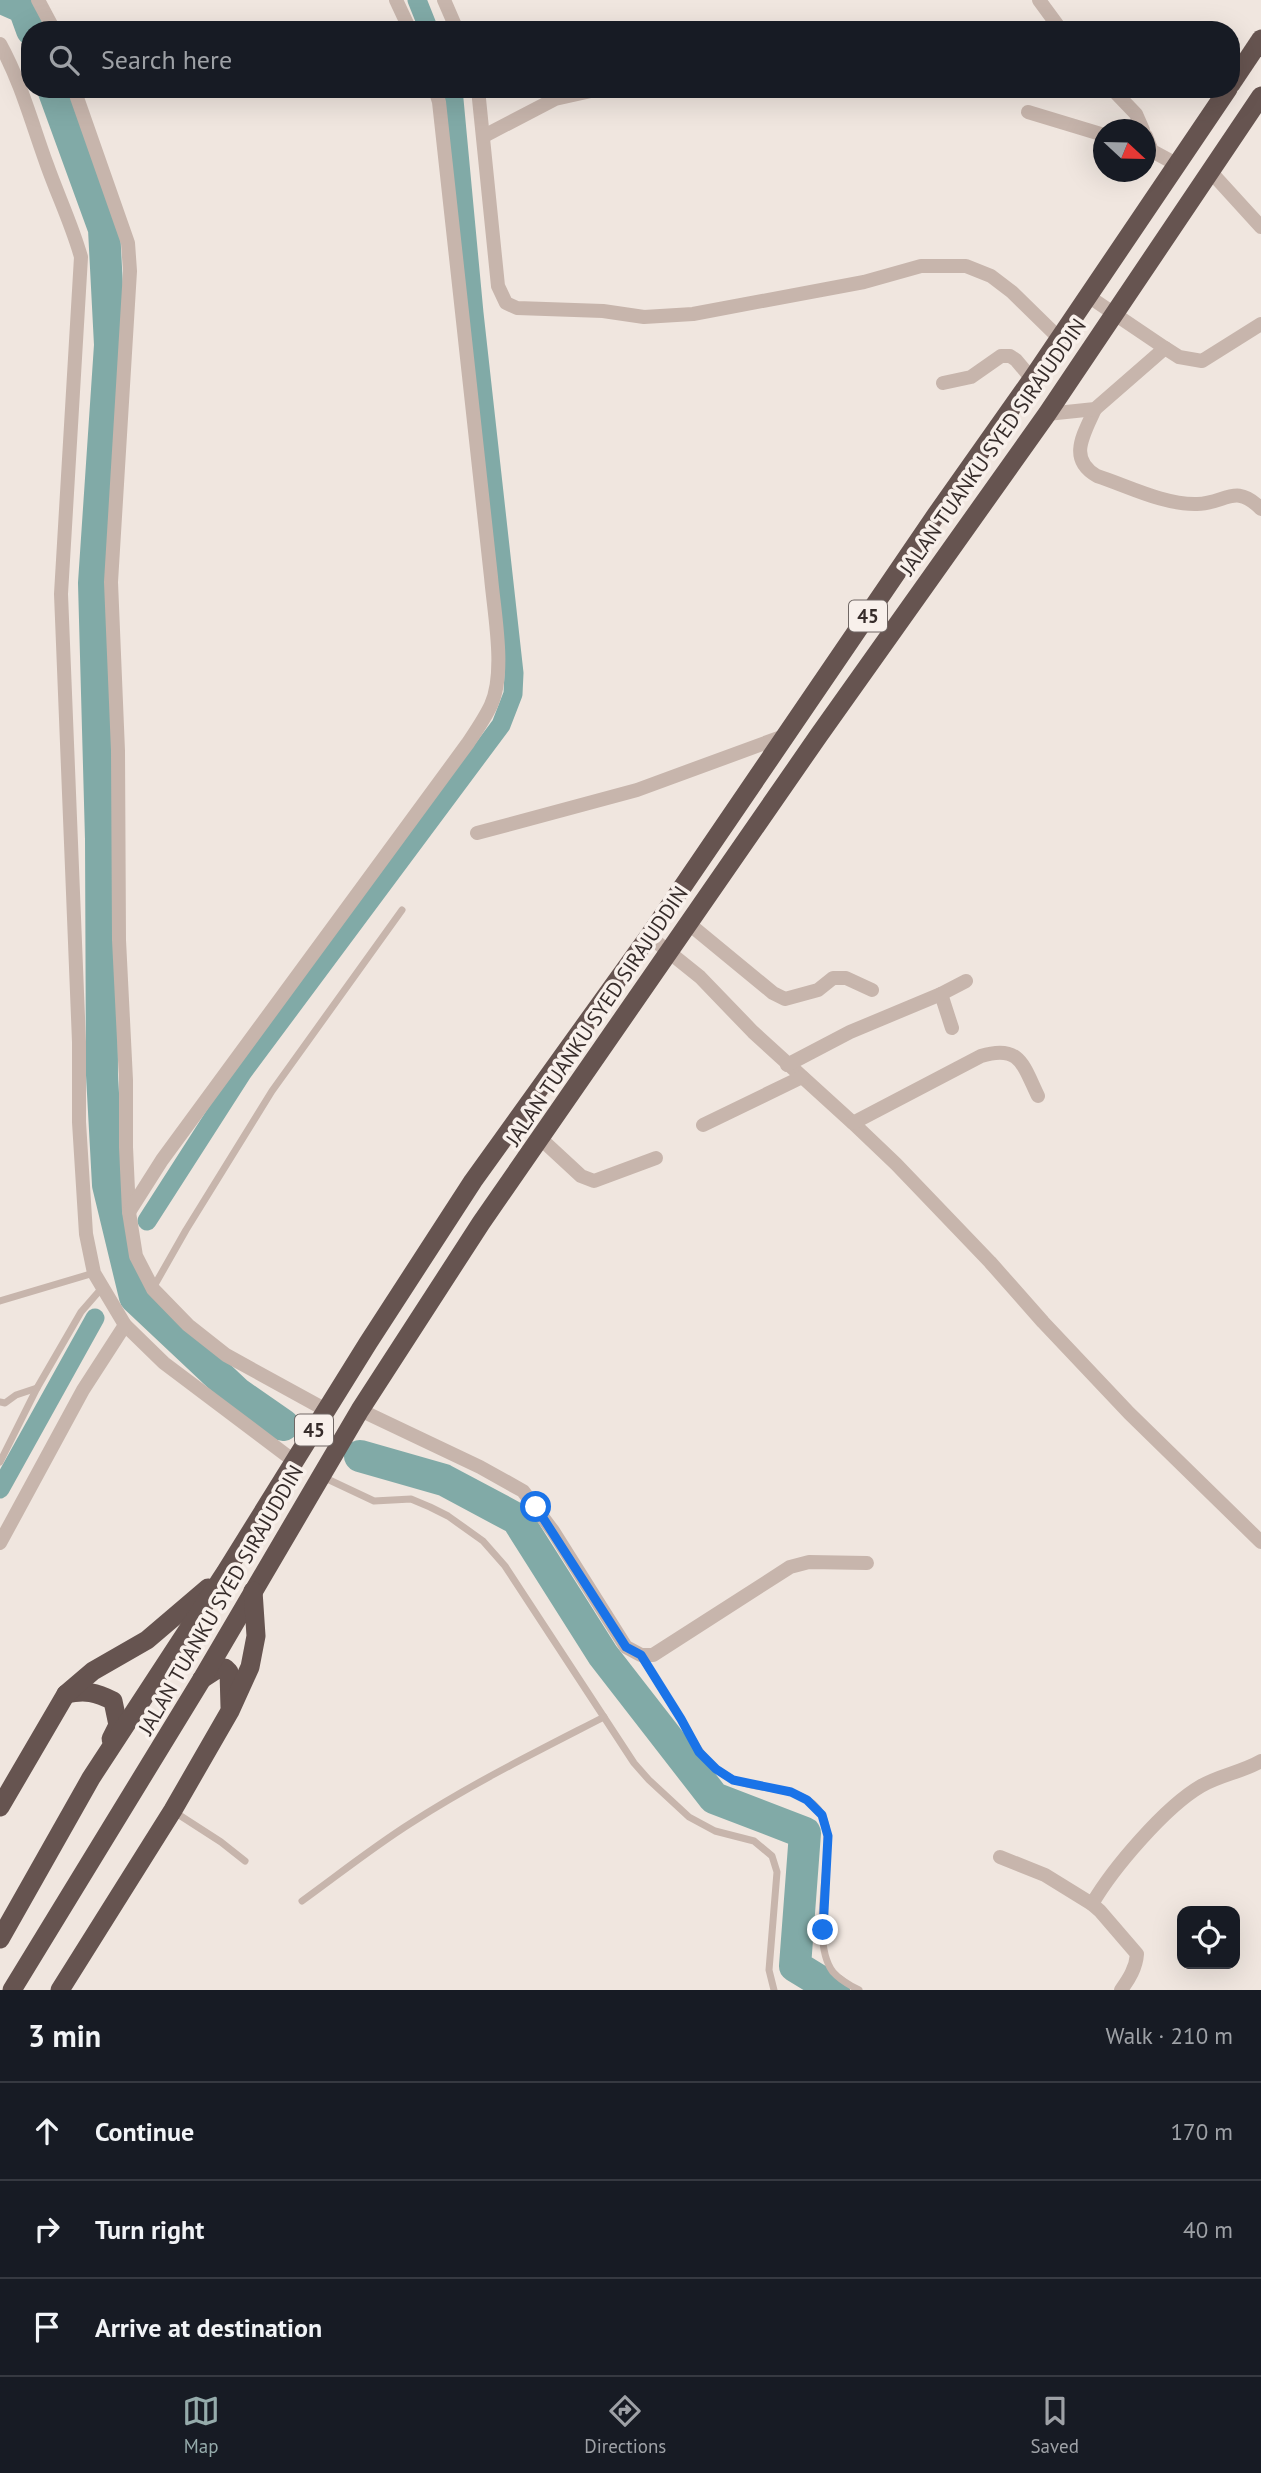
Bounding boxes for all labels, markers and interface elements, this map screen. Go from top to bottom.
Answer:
search box [21,21,1240,98]
icon: search [45,41,83,79]
text: Search here [101,43,232,76]
north arrow [1093,119,1156,182]
street label: JALAN TUANKU SYED SIRAJUDDIN [893,313,1092,581]
road number: 45 [849,600,887,632]
street label: JALAN TUANKU SYED SIRAJUDDIN [499,881,694,1151]
road number: 45 [295,1414,333,1446]
street label: JALAN TUANKU SYED SIRAJUDDIN [132,1460,309,1740]
route start [520,1491,551,1522]
map controls [1177,1906,1240,1969]
button: locate [1177,1906,1240,1969]
route end [807,1914,838,1945]
text: 3 min [28,2016,101,2055]
text: Walk · 210 m [1106,2021,1233,2050]
icon: ahead [28,2112,66,2150]
text: Continue [95,2115,194,2148]
text: 170 m [1171,2117,1233,2146]
icon: right [28,2210,66,2248]
text: Turn right [95,2213,204,2246]
text: 40 m [1183,2215,1233,2244]
icon: arrive [28,2308,66,2346]
text: Arrive at destination [95,2311,322,2344]
tab: Map [182,2392,220,2458]
tab: Directions [584,2392,666,2458]
tab: Saved [1031,2392,1079,2458]

